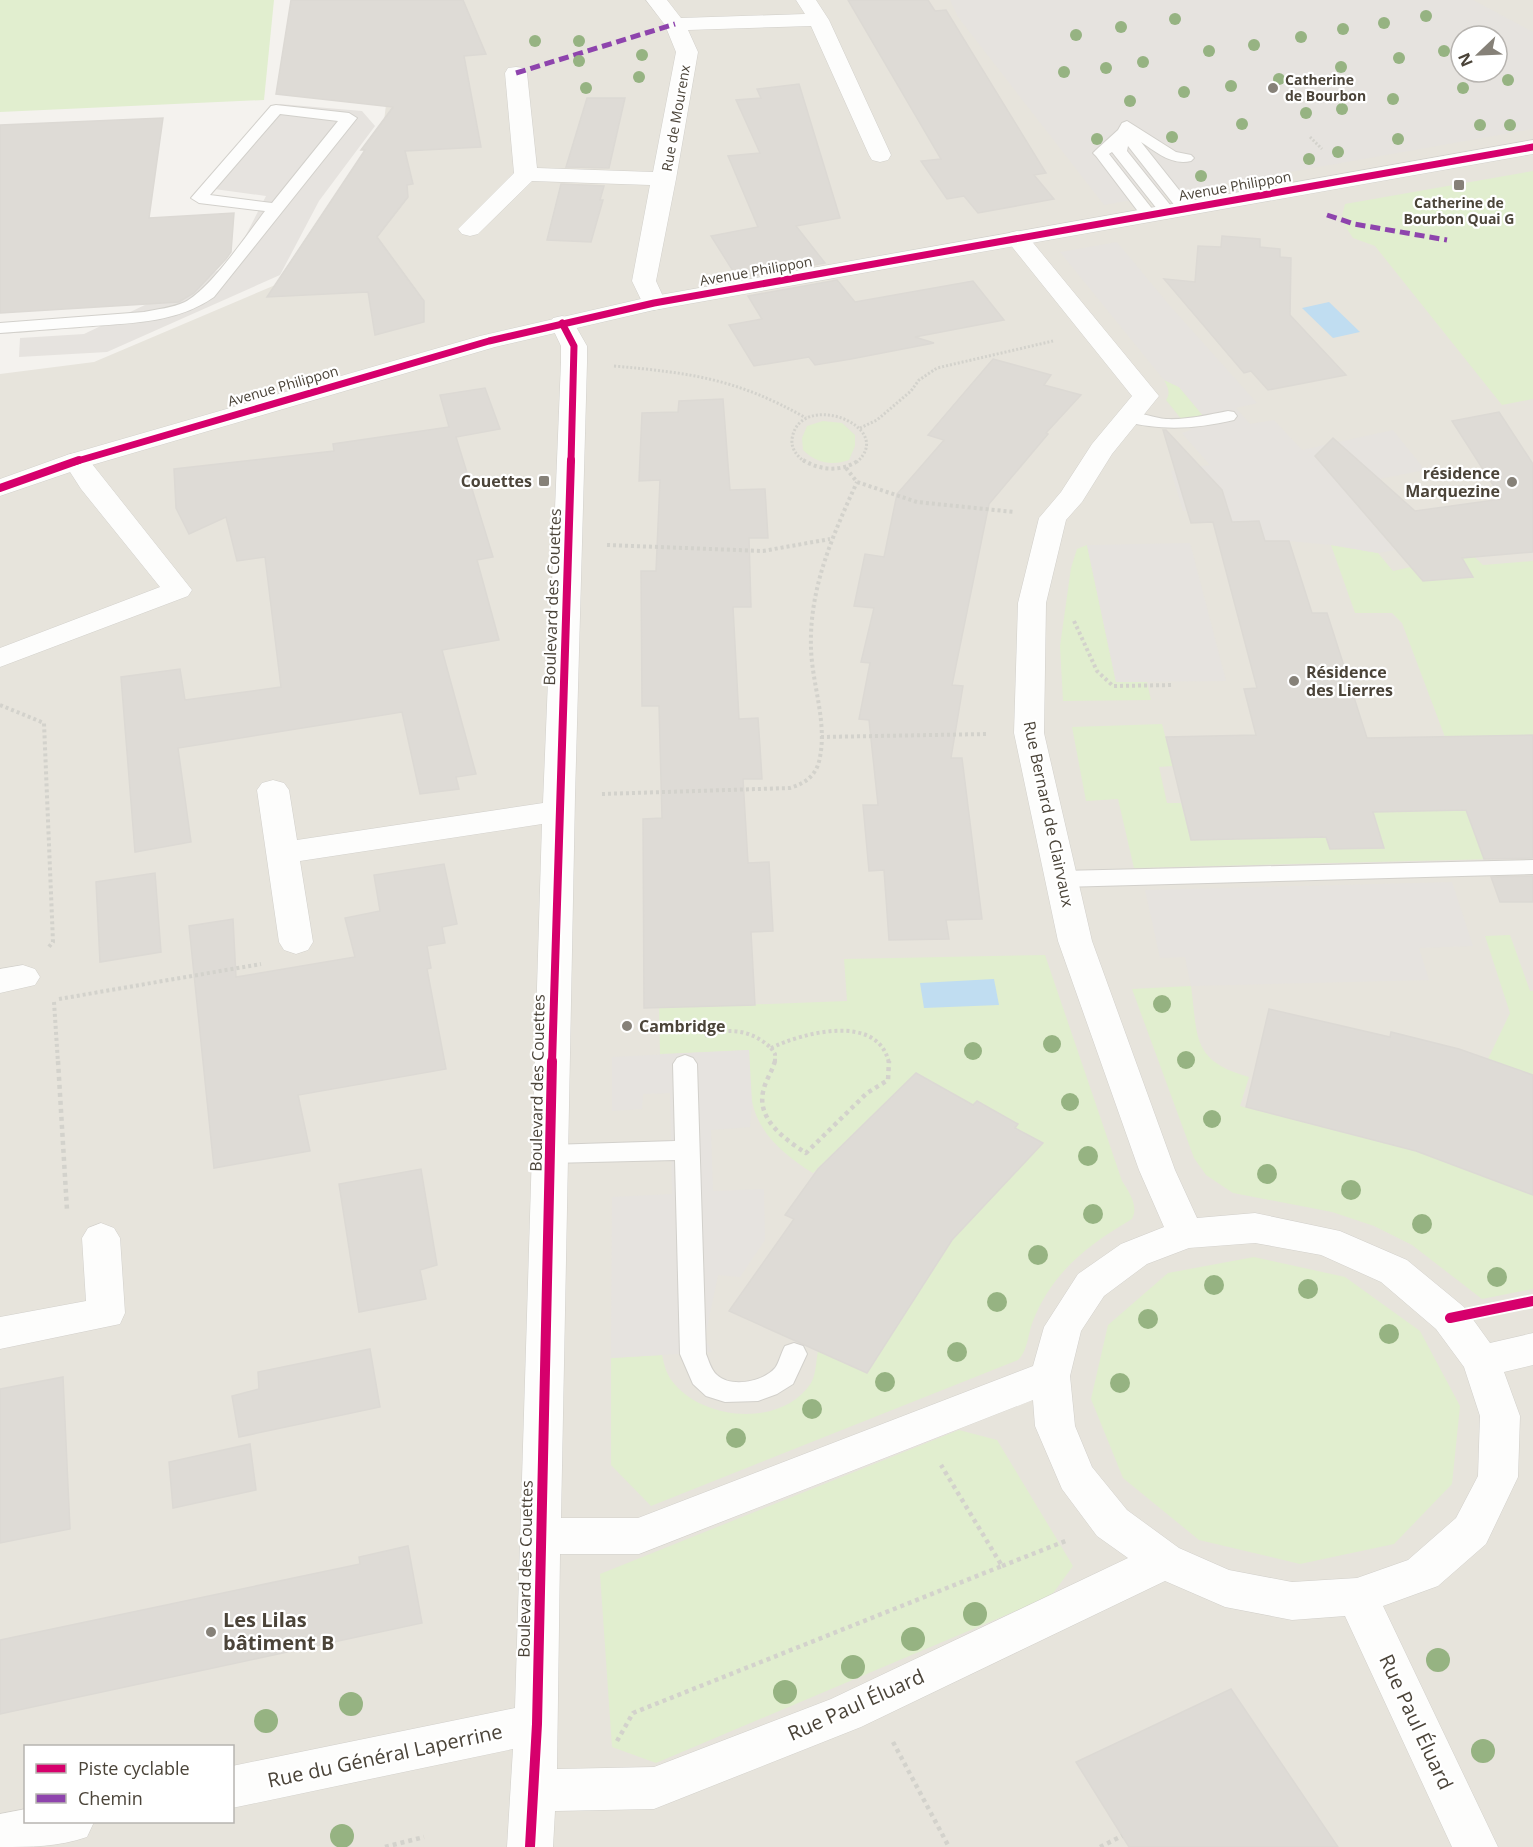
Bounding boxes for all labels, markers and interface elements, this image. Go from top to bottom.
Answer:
north arrow [1449,24,1509,84]
text: N [1453,50,1478,70]
street label: Rue de Mourenx [657,62,694,173]
place label: Catherine de Bourbon [1285,70,1366,105]
marker: Catherine de Bourbon [1266,81,1280,95]
street label: Avenue Philippon [1177,166,1293,205]
marker: Catherine de Bourbon Quai G [1452,178,1466,192]
place label: Catherine de Bourbon Quai G [1404,193,1514,228]
street label: Avenue Philippon [698,251,814,290]
street label: Avenue Philippon [225,361,340,410]
place label: résidence Marquezine [1405,462,1500,502]
place label: Couettes [461,470,532,492]
marker: Couettes [537,474,551,488]
marker: résidence Marquezine [1505,475,1519,489]
street label: Boulevard des Couettes [538,508,566,686]
place label: Résidence des Lierres [1306,661,1393,701]
marker: Résidence des Lierres [1287,674,1301,688]
street label: Rue Bernard de Clairvaux [1019,719,1080,910]
street label: Boulevard des Couettes [524,994,550,1172]
place label: Cambridge [639,1015,725,1037]
marker: Cambridge [620,1019,634,1033]
street label: Boulevard des Couettes [512,1480,538,1658]
place label: Les Lilas bâtiment B [223,1606,334,1656]
marker: Les Lilas bâtiment B [204,1625,218,1639]
street label: Rue Paul Éluard [1373,1650,1460,1794]
street label: Rue Paul Éluard [783,1662,928,1747]
street label: Rue du Général Laperrine [265,1717,505,1794]
legend [24,1745,234,1823]
text: Piste cyclable [78,1756,190,1780]
text: Chemin [78,1786,143,1810]

